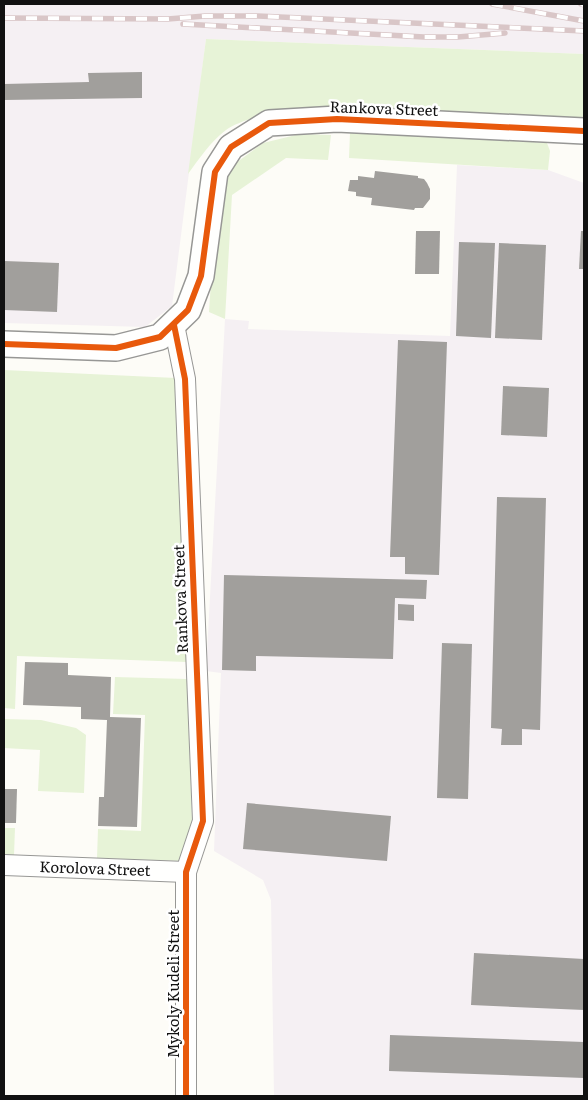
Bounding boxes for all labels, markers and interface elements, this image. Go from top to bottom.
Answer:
street label: Rankova Street [329,94,439,121]
street label: Rankova Street [166,544,193,654]
street label: Korolova Street [39,854,151,881]
street label: Mykoly Kudeli Street [161,910,184,1058]

